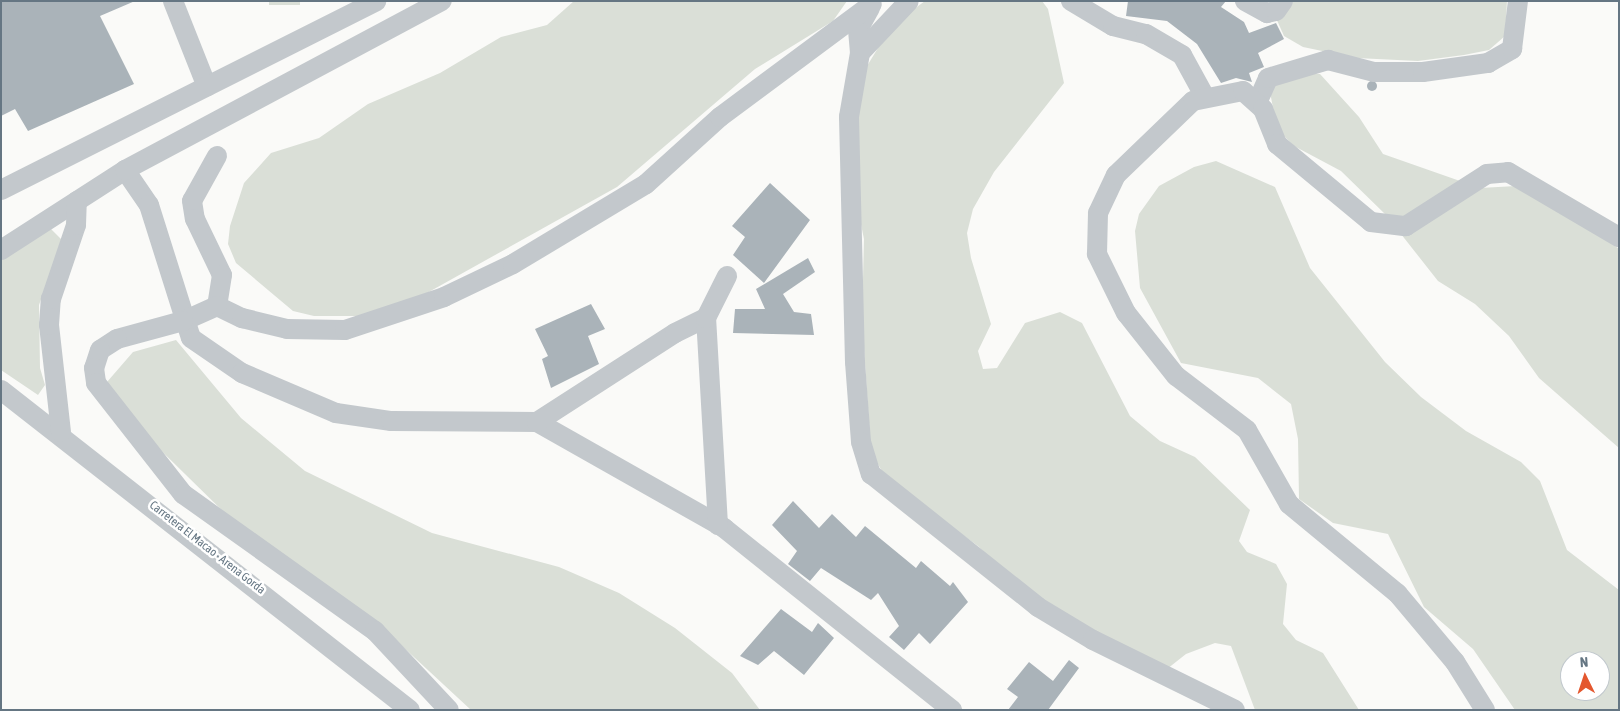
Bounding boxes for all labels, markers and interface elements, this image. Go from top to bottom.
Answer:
street label: Carretera El Macao - Arena Gorda [146,498,268,598]
north arrow [1560,651,1610,701]
text: N [1579,654,1589,670]

